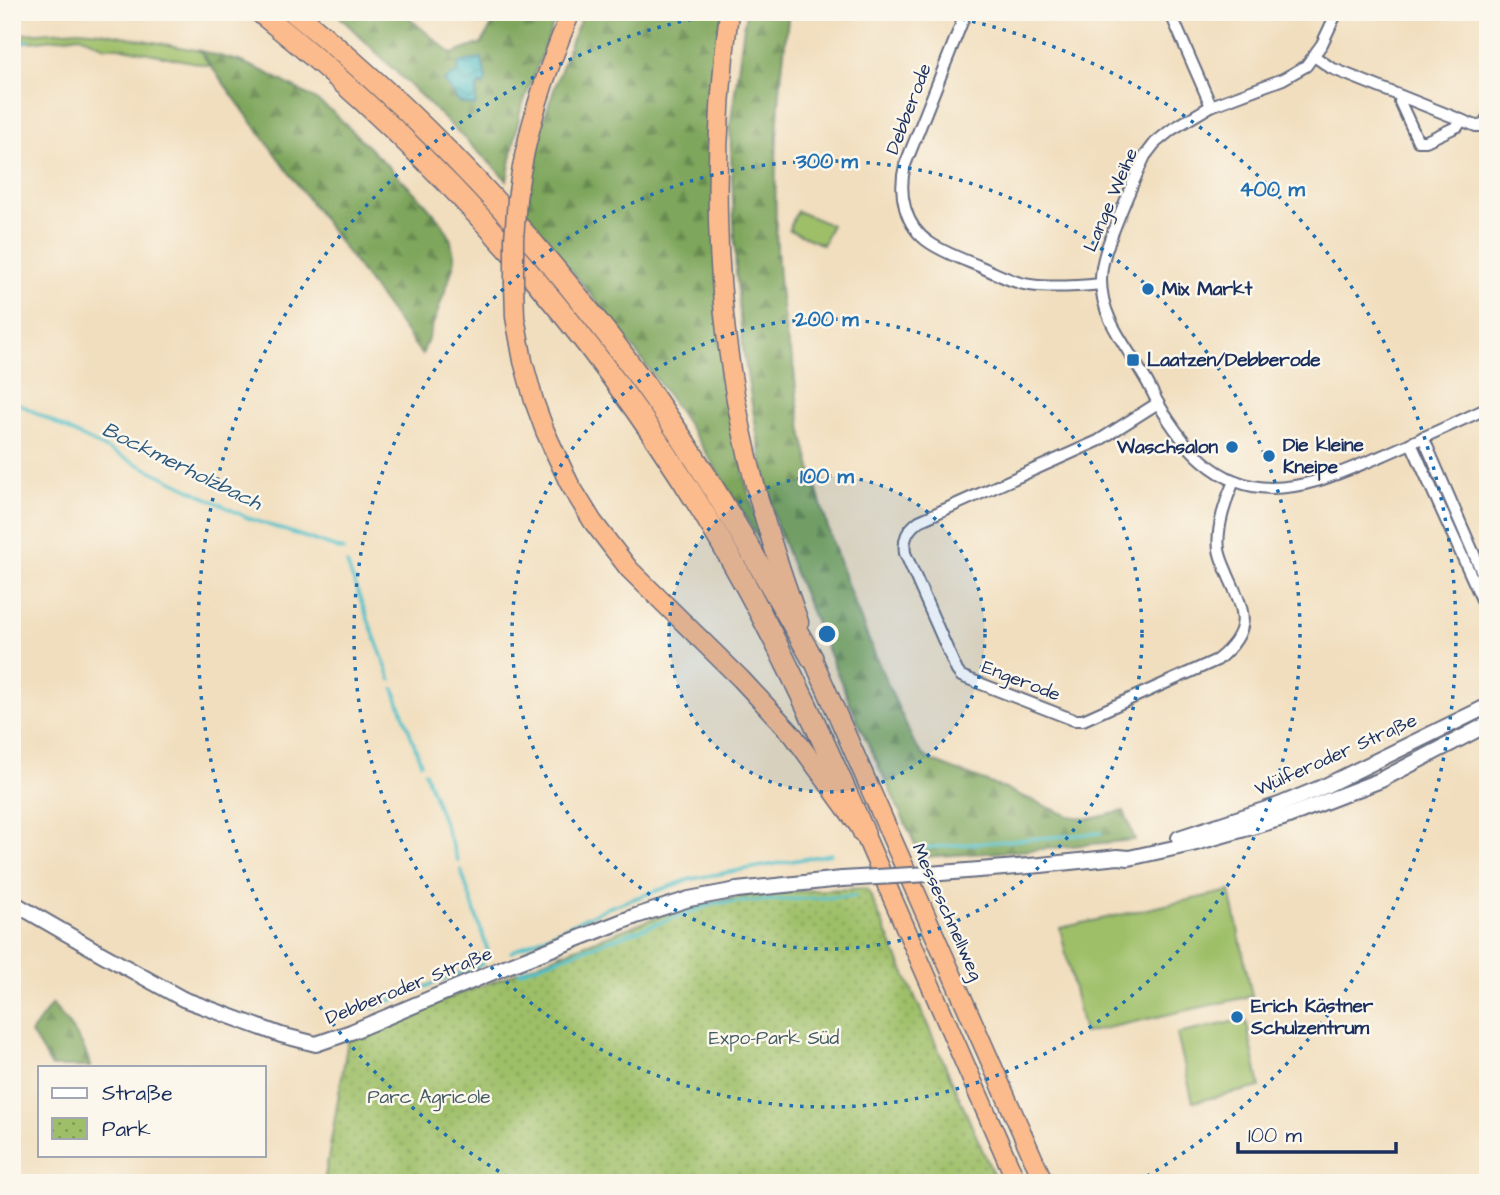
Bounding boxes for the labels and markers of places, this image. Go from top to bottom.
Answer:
place label: Mix Markt [1162,276,1253,303]
marker: Mix Markt [1140,281,1156,297]
place label: Laatzen/Debberode [1147,347,1321,374]
marker: Laatzen/Debberode [1125,352,1141,368]
place label: Die kleine Kneipe [1283,432,1364,481]
place label: Waschsalon [1116,434,1218,461]
marker: Waschsalon [1224,439,1240,455]
marker: Die kleine Kneipe [1261,448,1277,464]
centre of rings [815,622,839,646]
place label: Erich Kästner Schulzentrum [1250,993,1374,1042]
marker: Erich Kästner Schulzentrum [1229,1009,1245,1025]

